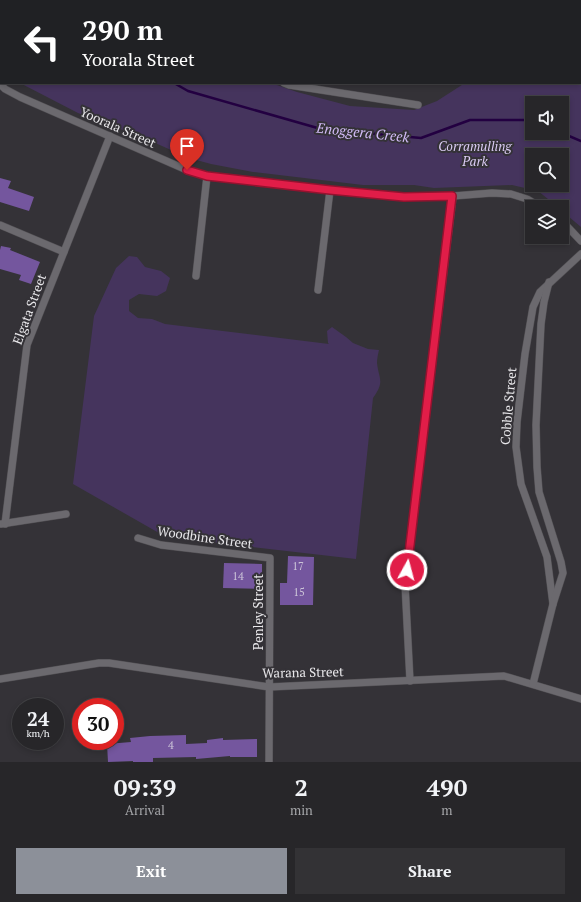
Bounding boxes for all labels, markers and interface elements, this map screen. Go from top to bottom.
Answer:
text: 290 m [82,11,163,48]
icon: left [16,16,68,68]
text: Yoorala Street [82,47,195,71]
map controls [525,96,569,244]
button: sound [525,96,569,140]
street label: Yoorala Street [77,102,159,152]
water label: Enoggera Creek [315,118,411,146]
pin [170,129,204,170]
icon: arrive [176,135,198,157]
park label: Corramulling Park [438,137,512,170]
button: search [525,148,569,192]
button: layers [525,200,569,244]
street label: Elgata Street [8,271,50,347]
street label: Cobble Street [496,366,520,445]
street label: Woodbine Street [156,521,254,553]
position arrow [386,549,428,591]
house number: 17 [292,559,304,573]
house number: 14 [232,569,244,583]
street label: Penley Street [249,574,267,650]
house number: 15 [293,585,305,599]
street label: Warana Street [262,662,344,682]
speed limit sign: 30 [72,698,124,750]
text: 24 [27,705,49,732]
text: km/h [26,727,50,740]
house number: 4 [168,738,174,752]
text: 09:39 [114,771,176,803]
text: 2 [295,771,308,803]
text: 490 [427,771,467,803]
text: Arrival [125,801,165,819]
text: min [290,801,313,819]
text: m [441,801,453,819]
button: Exit [16,848,287,894]
button: Share [295,848,565,894]

